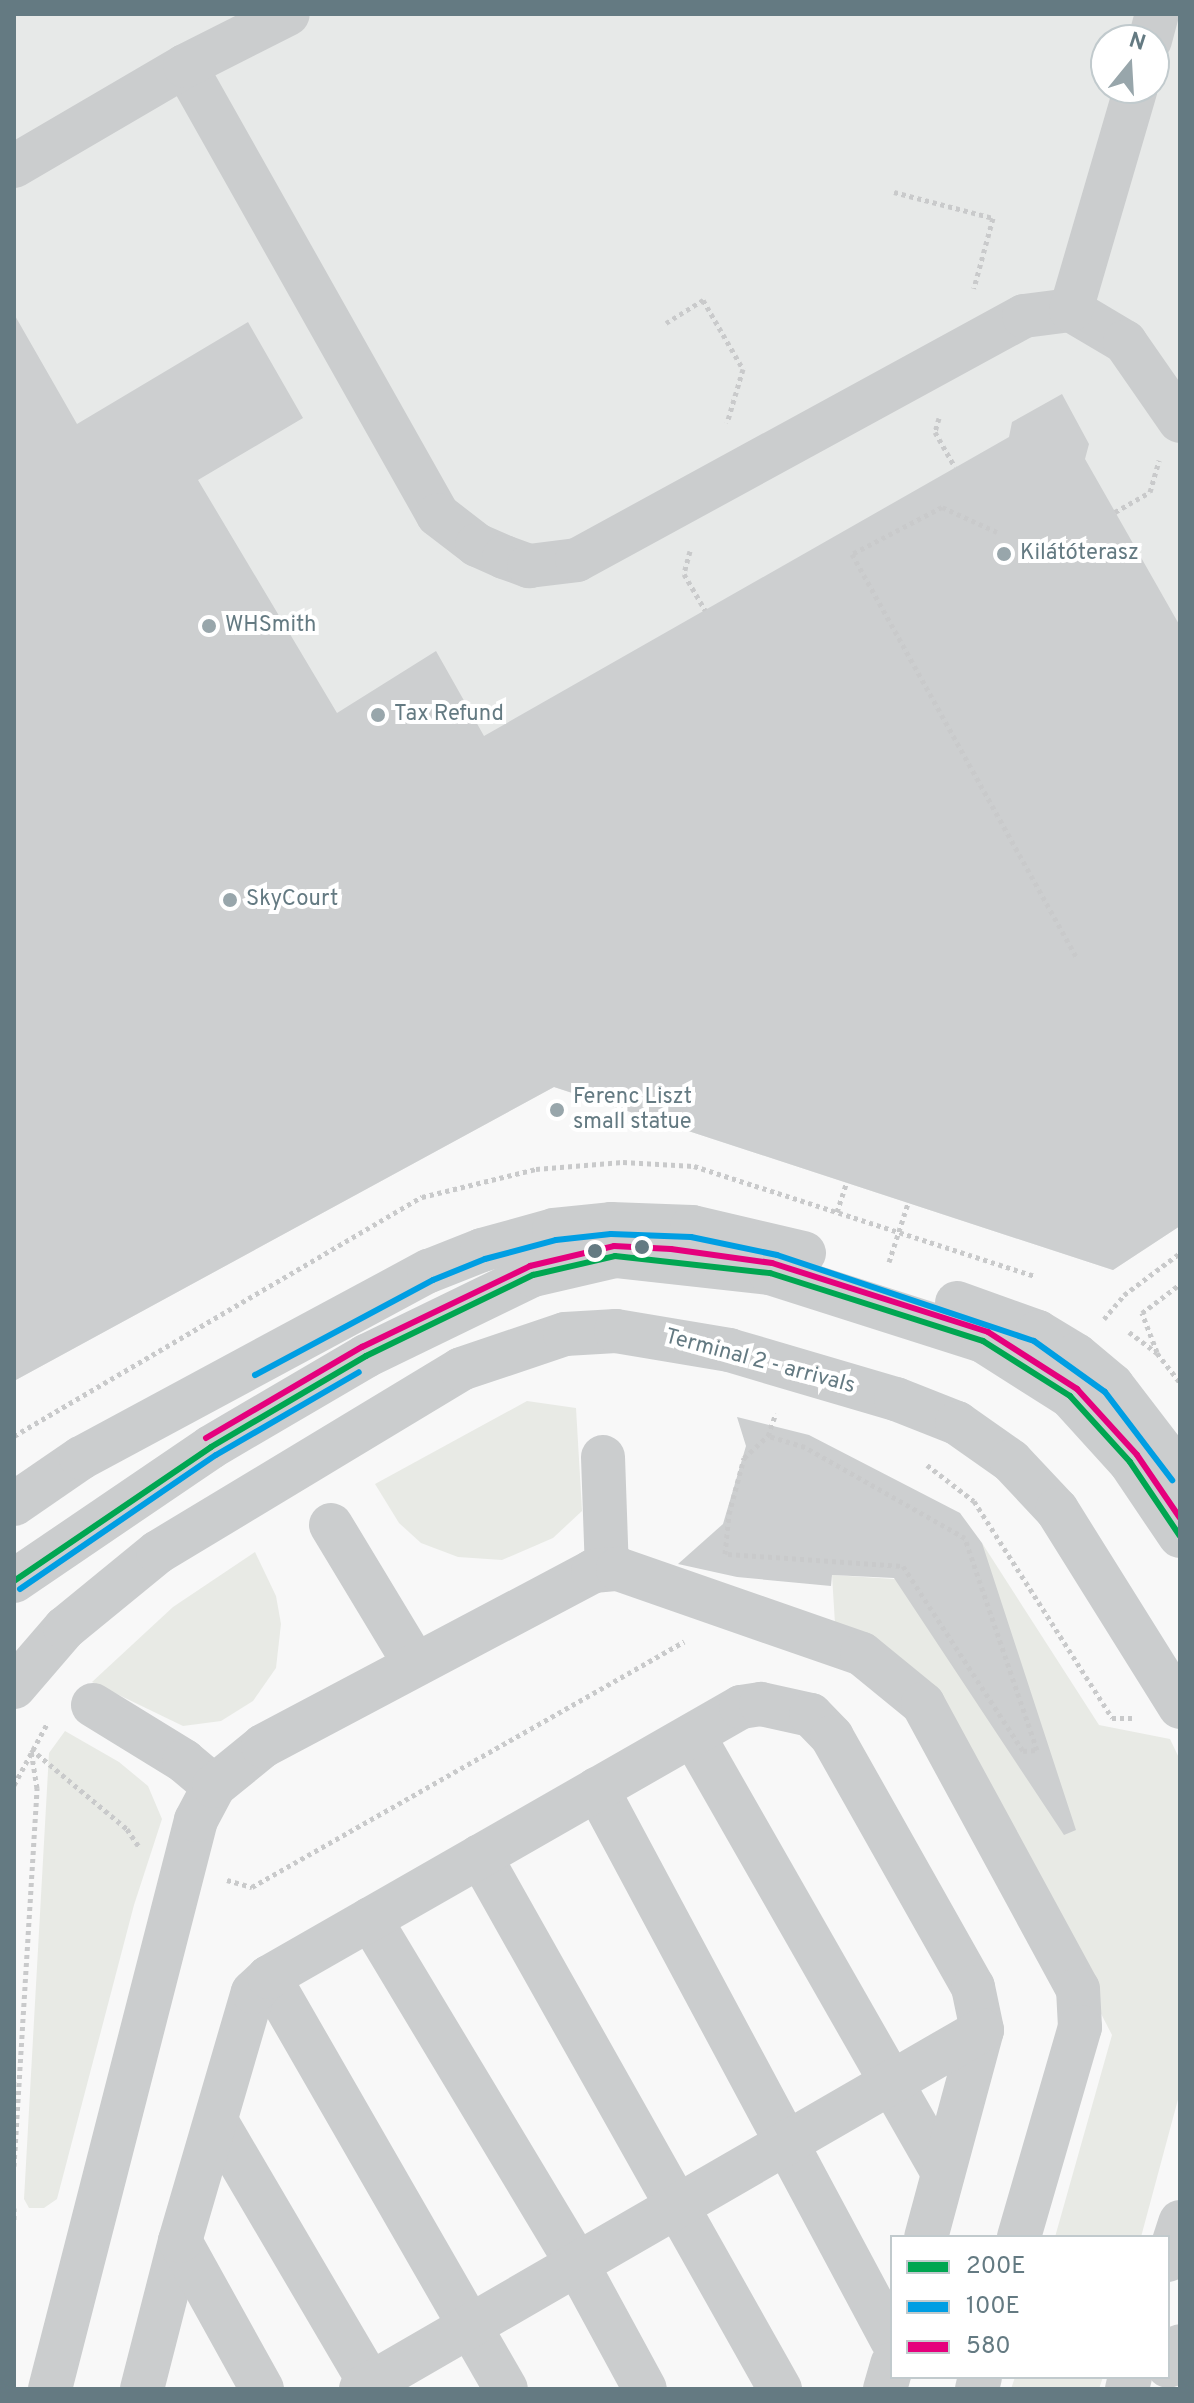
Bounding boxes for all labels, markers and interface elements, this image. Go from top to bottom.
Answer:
north arrow [1090,24,1170,104]
text: N [1125,27,1149,58]
place label: Kilátóterasz [1020,541,1139,567]
marker: Kilátóterasz [995,545,1013,563]
place label: WHSmith [225,613,316,639]
marker: WHSmith [200,617,218,635]
place label: Tax Refund [394,702,504,728]
marker: Tax Refund [369,706,387,724]
place label: SkyCourt [246,887,338,913]
marker: SkyCourt [221,891,239,909]
place label: Ferenc Liszt small statue [573,1084,692,1136]
marker: Ferenc Liszt small statue [548,1101,566,1119]
unlabelled marker [634,1239,650,1255]
unlabelled marker [587,1243,603,1259]
street label: Terminal 2 - arrivals [662,1324,858,1400]
legend [890,2235,1170,2379]
text: 200E [966,2252,1026,2282]
text: 100E [966,2292,1020,2322]
text: 580 [966,2332,1011,2362]

